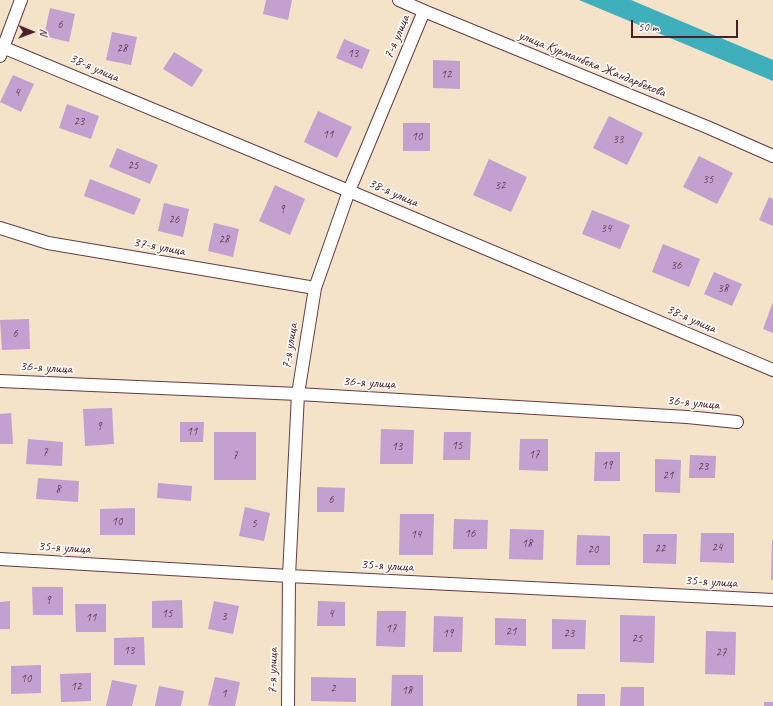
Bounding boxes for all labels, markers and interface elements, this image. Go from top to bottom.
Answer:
north arrow [12,12,52,52]
street label: 7-я улица [380,12,414,62]
scale bar [633,12,740,38]
house number: 6 [57,18,63,32]
text: 50 m [638,19,658,35]
street label: улица Курманбека Жандарбекова [516,27,668,101]
text: N [37,29,51,36]
house number: 28 [117,42,127,56]
house number: 13 [348,47,358,61]
street label: 38-я улица [67,50,121,86]
house number: 12 [441,68,451,82]
house number: 4 [14,86,20,100]
house number: 23 [74,115,84,129]
house number: 11 [323,128,333,142]
house number: 10 [412,130,422,144]
house number: 33 [613,133,623,147]
house number: 25 [128,159,138,173]
house number: 35 [703,173,713,187]
street label: 38-я улица [366,175,420,211]
house number: 32 [495,179,505,193]
house number: 9 [279,203,285,217]
house number: 26 [169,213,179,227]
house number: 34 [601,222,611,236]
house number: 28 [219,233,229,247]
street label: 37-я улица [132,234,186,260]
house number: 36 [671,259,681,273]
house number: 38 [718,282,728,296]
street label: 38-я улица [664,301,718,337]
street label: 7-я улица [278,322,302,370]
house number: 6 [12,327,18,341]
street label: 36-я улица [19,358,73,378]
street label: 36-я улица [342,373,396,393]
street label: 36-я улица [666,392,720,414]
house number: 9 [96,420,102,434]
house number: 11 [187,425,197,439]
house number: 15 [452,439,462,453]
house number: 13 [392,440,402,454]
house number: 7 [42,446,48,460]
house number: 17 [529,448,539,462]
house number: 7 [232,449,238,463]
house number: 19 [602,459,612,473]
house number: 23 [698,460,708,474]
house number: 21 [663,469,673,483]
house number: 8 [55,483,61,497]
house number: 6 [328,493,334,507]
house number: 10 [112,515,122,529]
house number: 5 [251,517,257,531]
house number: 16 [465,527,475,541]
house number: 14 [411,528,421,542]
house number: 18 [522,537,532,551]
street label: 35-я улица [37,538,91,558]
house number: 24 [712,541,722,555]
house number: 22 [655,542,665,556]
house number: 20 [588,543,598,557]
street label: 35-я улица [360,556,414,576]
street label: 35-я улица [684,572,738,592]
house number: 9 [45,594,51,608]
house number: 15 [162,607,172,621]
house number: 4 [328,607,334,621]
house number: 3 [221,610,227,624]
house number: 11 [86,611,96,625]
house number: 17 [386,622,396,636]
house number: 21 [506,625,516,639]
house number: 19 [443,627,453,641]
house number: 23 [564,627,574,641]
house number: 25 [632,632,642,646]
house number: 13 [124,644,134,658]
house number: 27 [716,646,726,660]
street label: 7-я улица [264,648,282,694]
house number: 10 [21,672,31,686]
house number: 12 [71,680,81,694]
house number: 2 [330,682,336,696]
house number: 18 [402,684,412,698]
house number: 1 [221,687,227,701]

